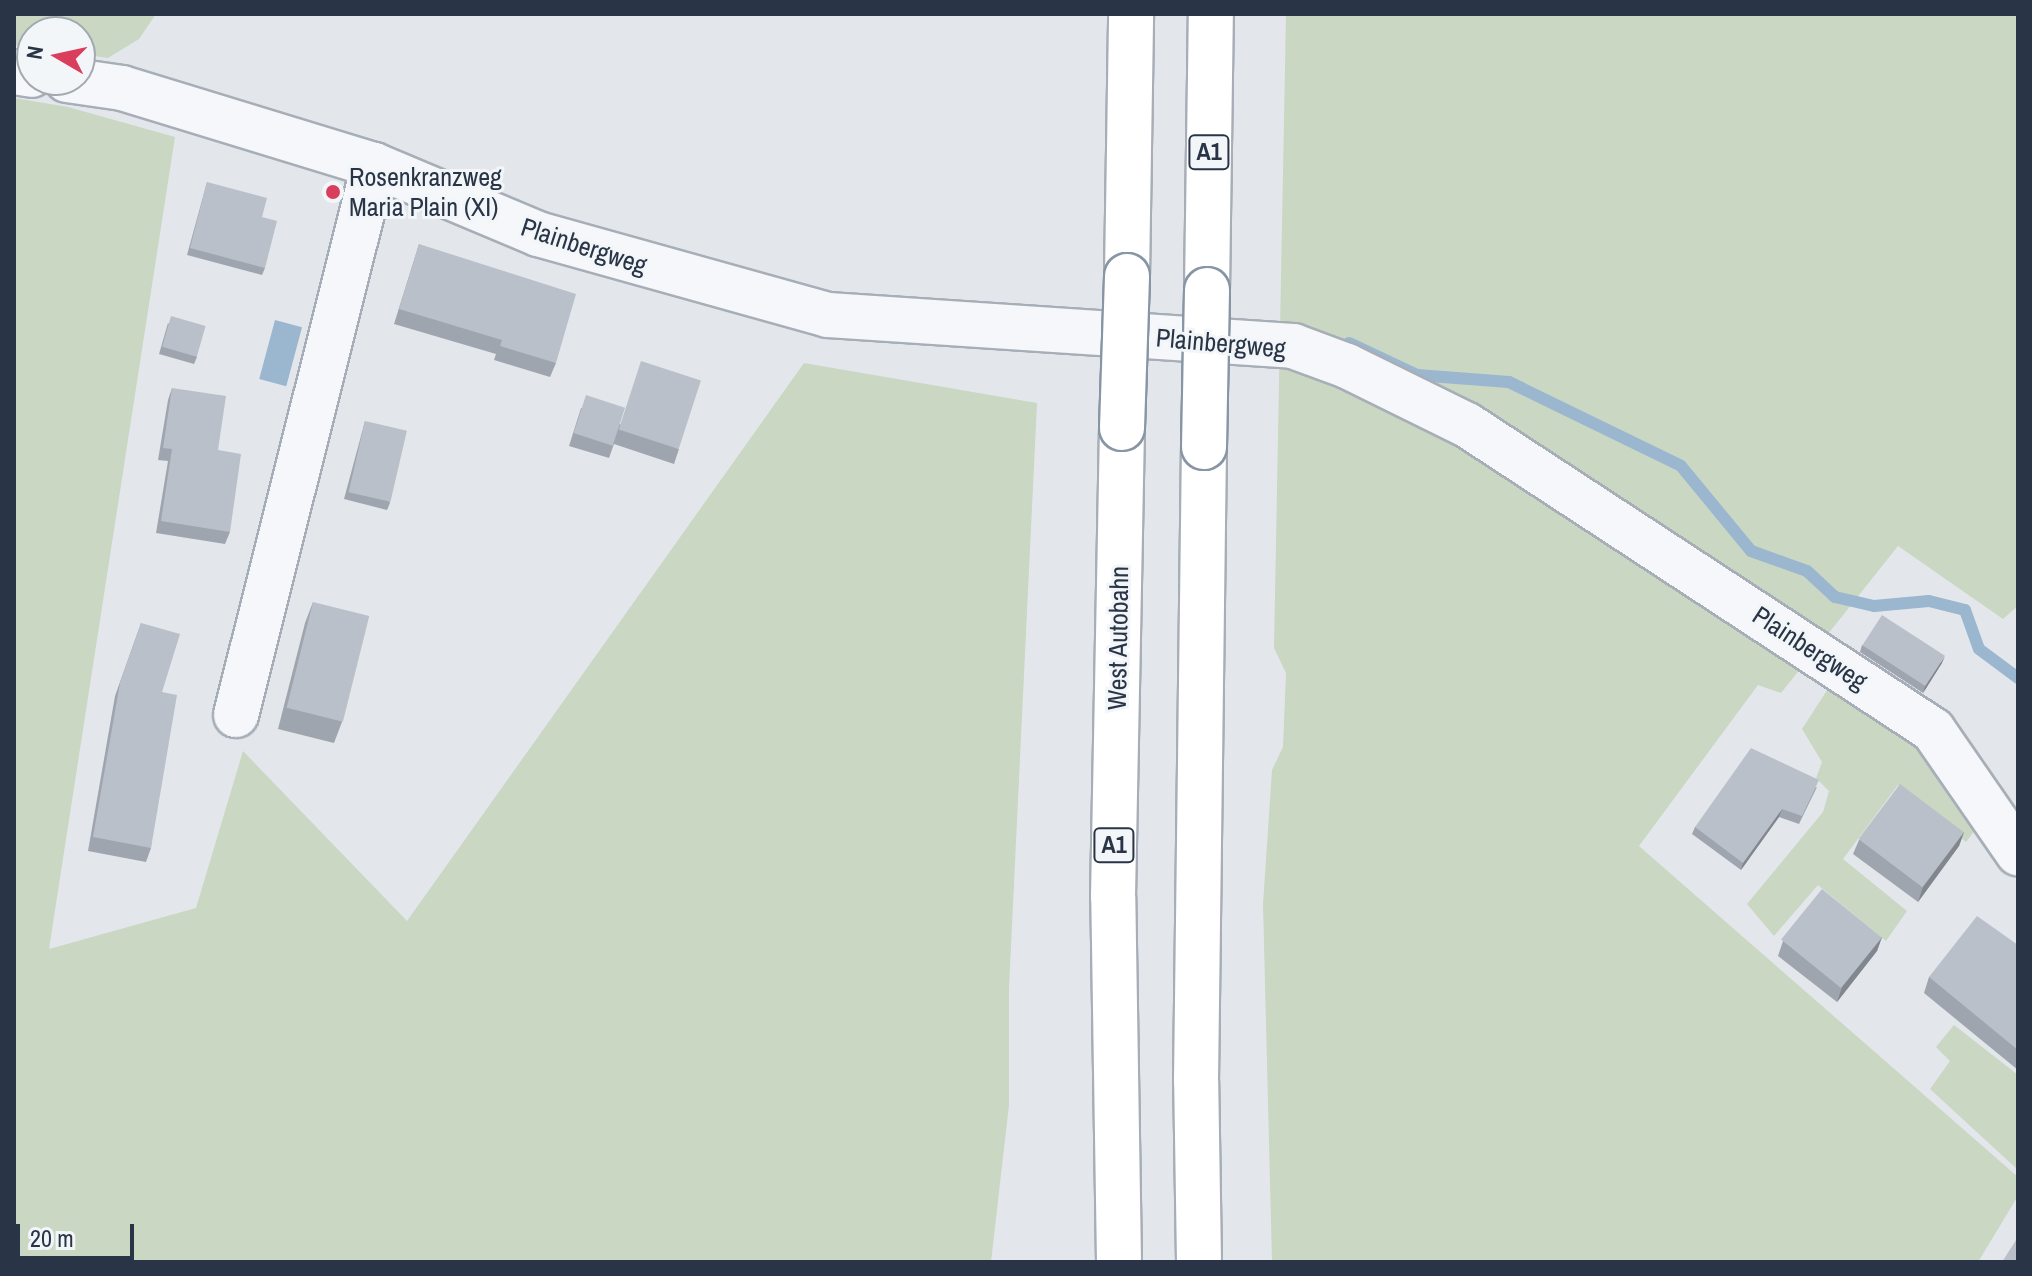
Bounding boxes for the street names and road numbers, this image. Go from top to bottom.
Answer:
road number: A1 [1187,132,1231,172]
street label: Plainbergweg [517,211,651,281]
street label: Plainbergweg [1155,322,1287,364]
street label: West Autobahn [1101,565,1135,711]
street label: Plainbergweg [1747,599,1873,697]
road number: A1 [1092,825,1136,865]

